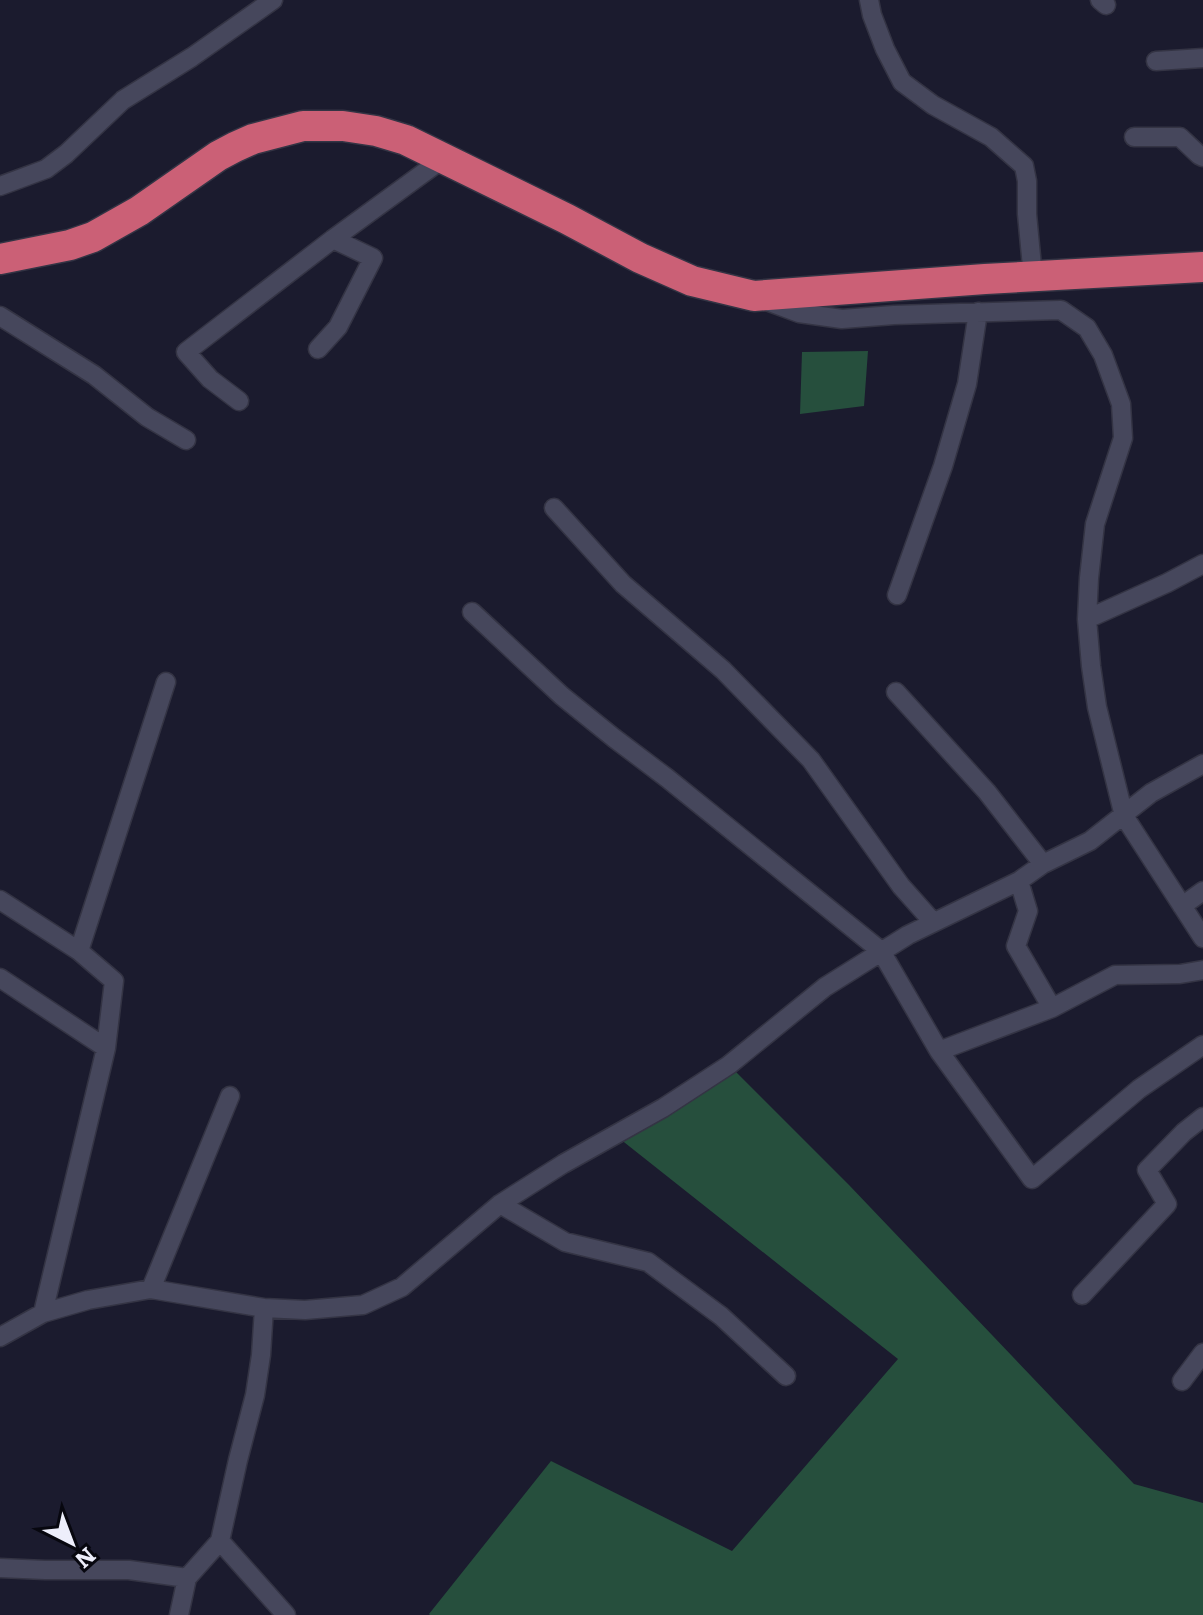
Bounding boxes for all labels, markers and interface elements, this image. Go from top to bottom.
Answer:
north arrow [32,1503,112,1583]
text: N [68,1541,104,1577]

